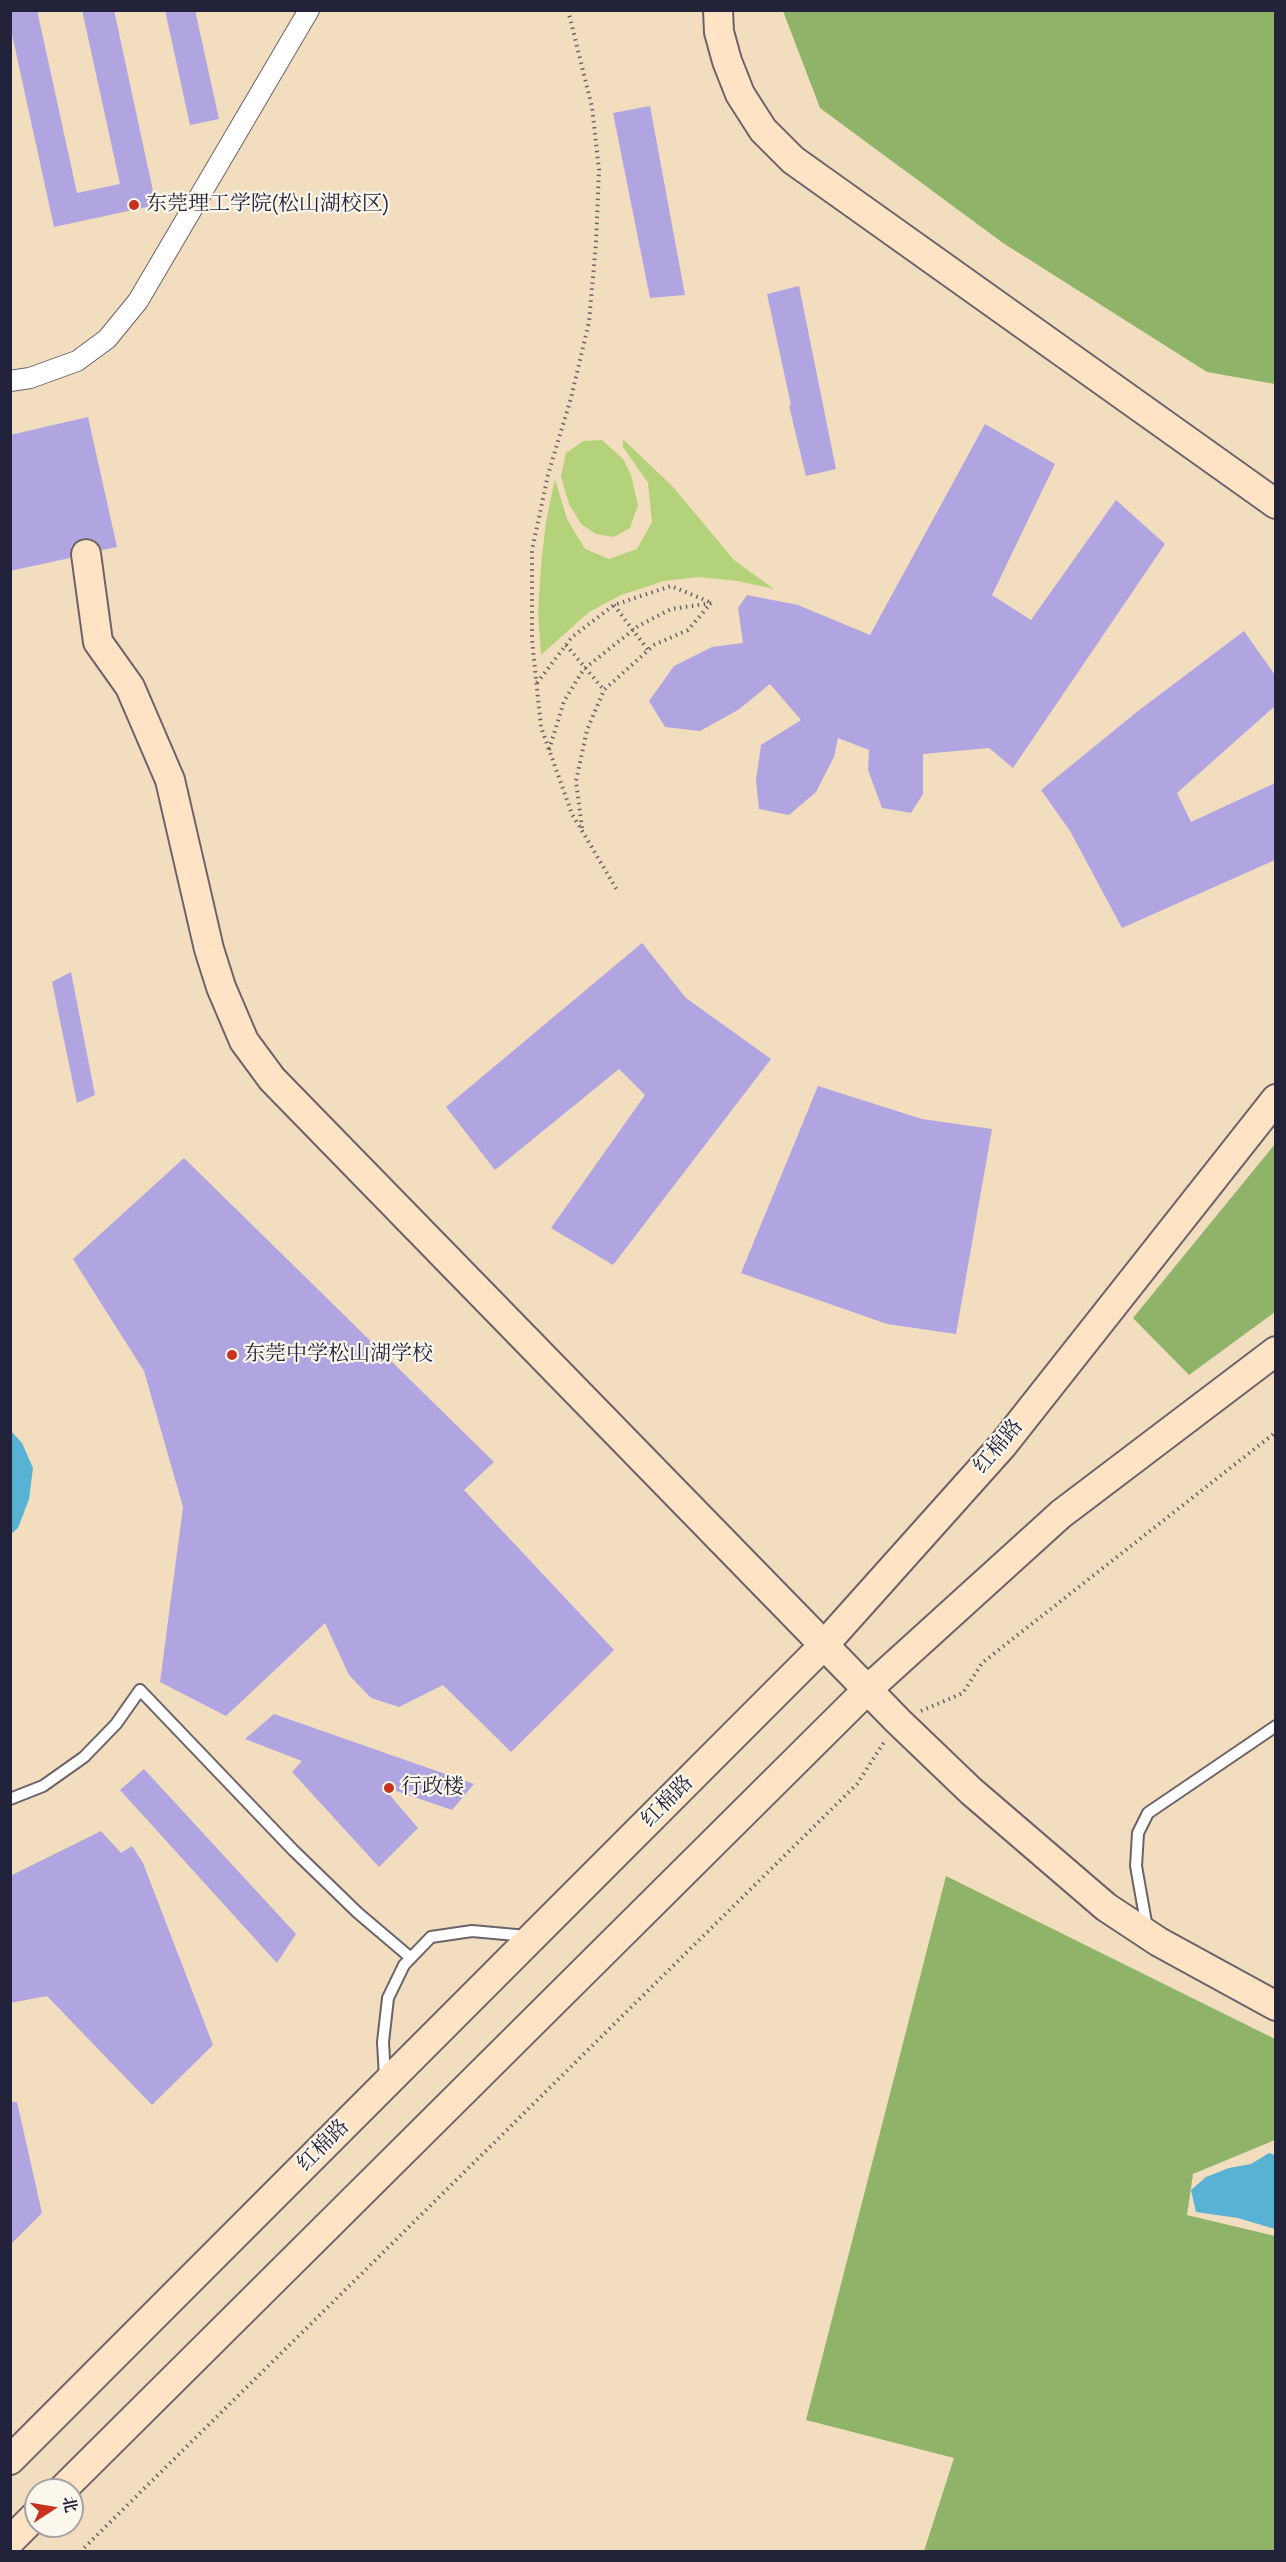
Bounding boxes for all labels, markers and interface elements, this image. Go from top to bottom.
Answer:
place label: 东莞理工学院(松山湖校区) [146,192,389,218]
marker: 东莞理工学院(松山湖校区) [127,198,141,212]
place label: 东莞中学松山湖学校 [244,1342,433,1368]
marker: 东莞中学松山湖学校 [225,1348,239,1362]
street label: 红棉路 [969,1415,1029,1479]
street label: 红棉路 [637,1771,699,1833]
place label: 行政楼 [401,1775,464,1801]
marker: 行政楼 [382,1781,396,1795]
street label: 红棉路 [293,2115,355,2177]
north arrow [24,2478,84,2538]
text: 北 [59,2495,81,2514]

